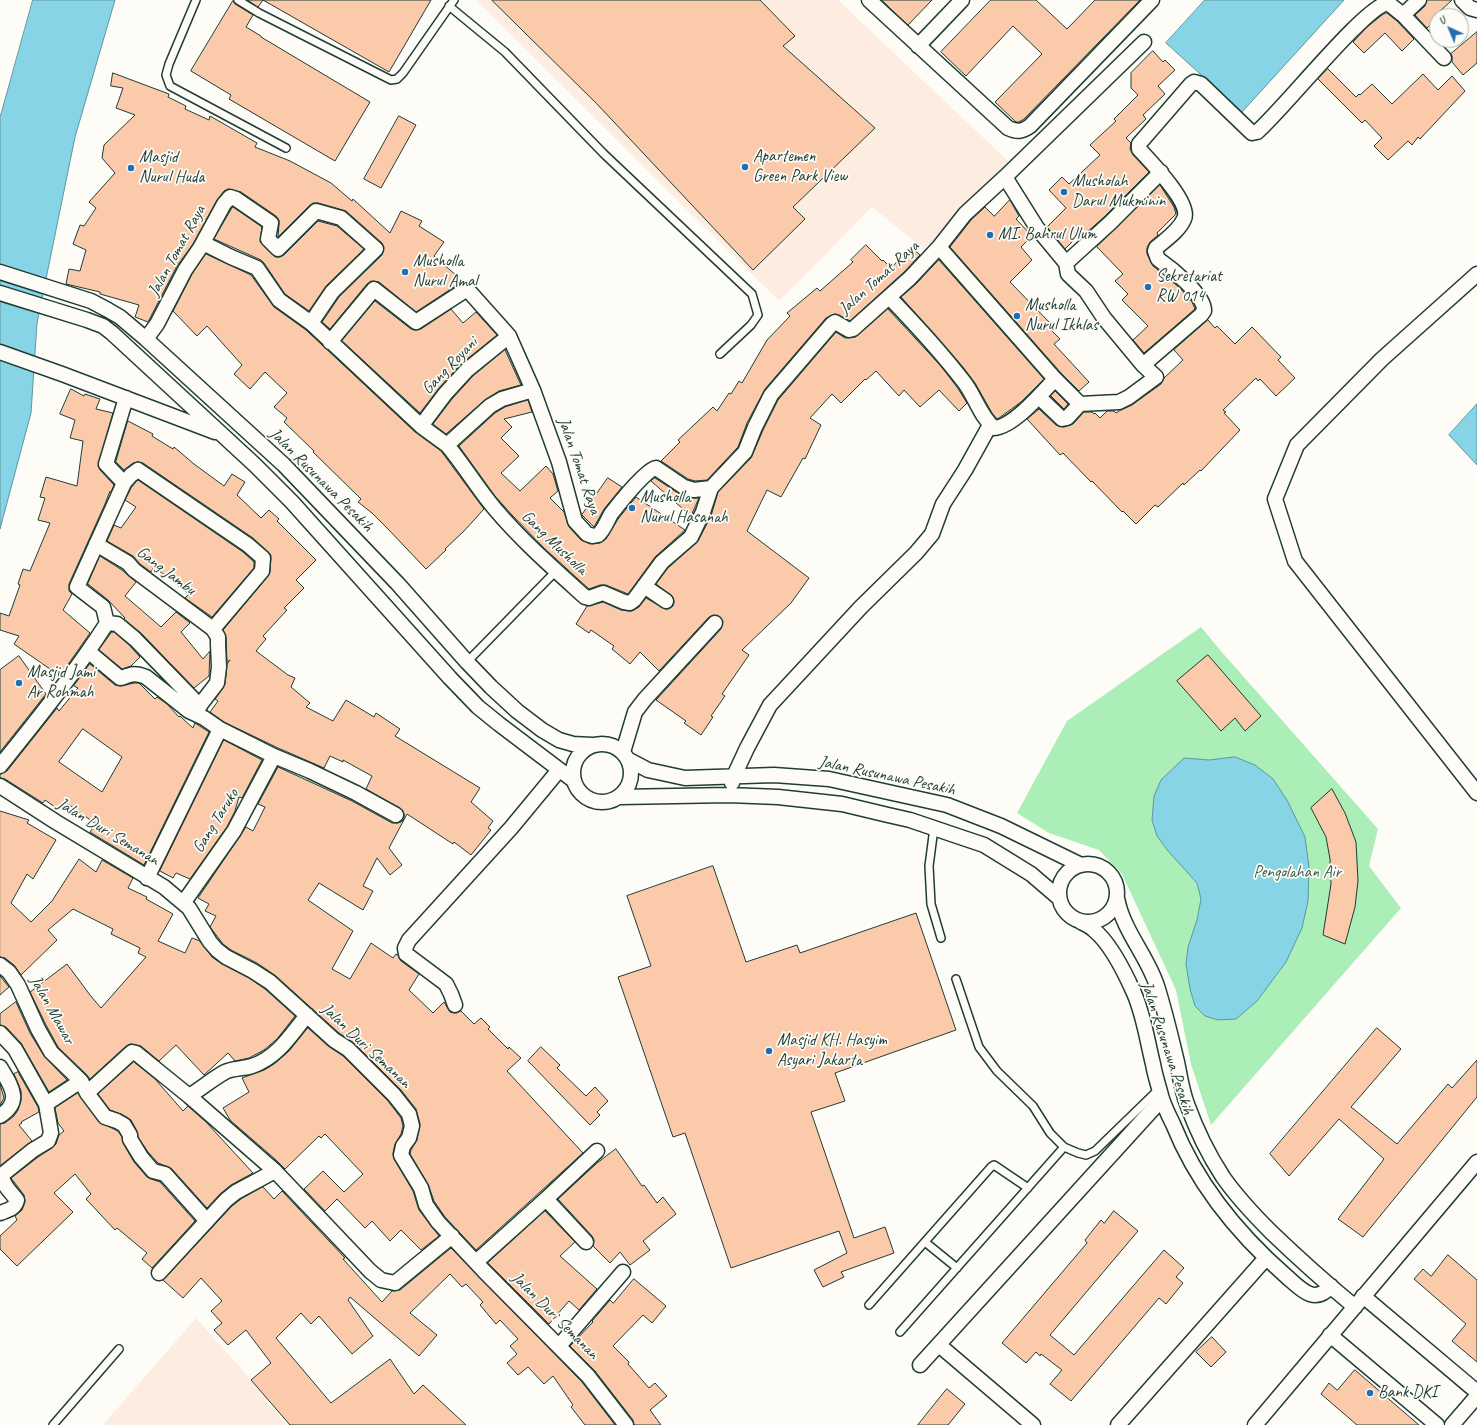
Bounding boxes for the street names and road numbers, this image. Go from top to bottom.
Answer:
street label: Jalan Tomat Raya [144,202,210,300]
street label: Jalan Tomat Raya [835,237,923,319]
street label: Gang Royani [418,333,482,399]
street label: Jalan Tomat Raya [553,415,605,517]
street label: Jalan Rusunawa Pesakih [265,424,377,536]
street label: Gang Musholla [517,506,591,580]
street label: Gang Jambu [132,542,200,600]
street label: Jalan Rusunawa Pesakih [817,752,957,800]
street label: Gang Taruko [188,785,244,857]
street label: Jalan Duri Semanan [53,794,163,870]
street label: Jalan Mawar [25,972,79,1048]
street label: Jalan Rusunawa Pesakih [1136,979,1198,1117]
street label: Jalan Duri Semanan [317,999,415,1093]
street label: Jalan Duri Semanan [507,1268,603,1364]

